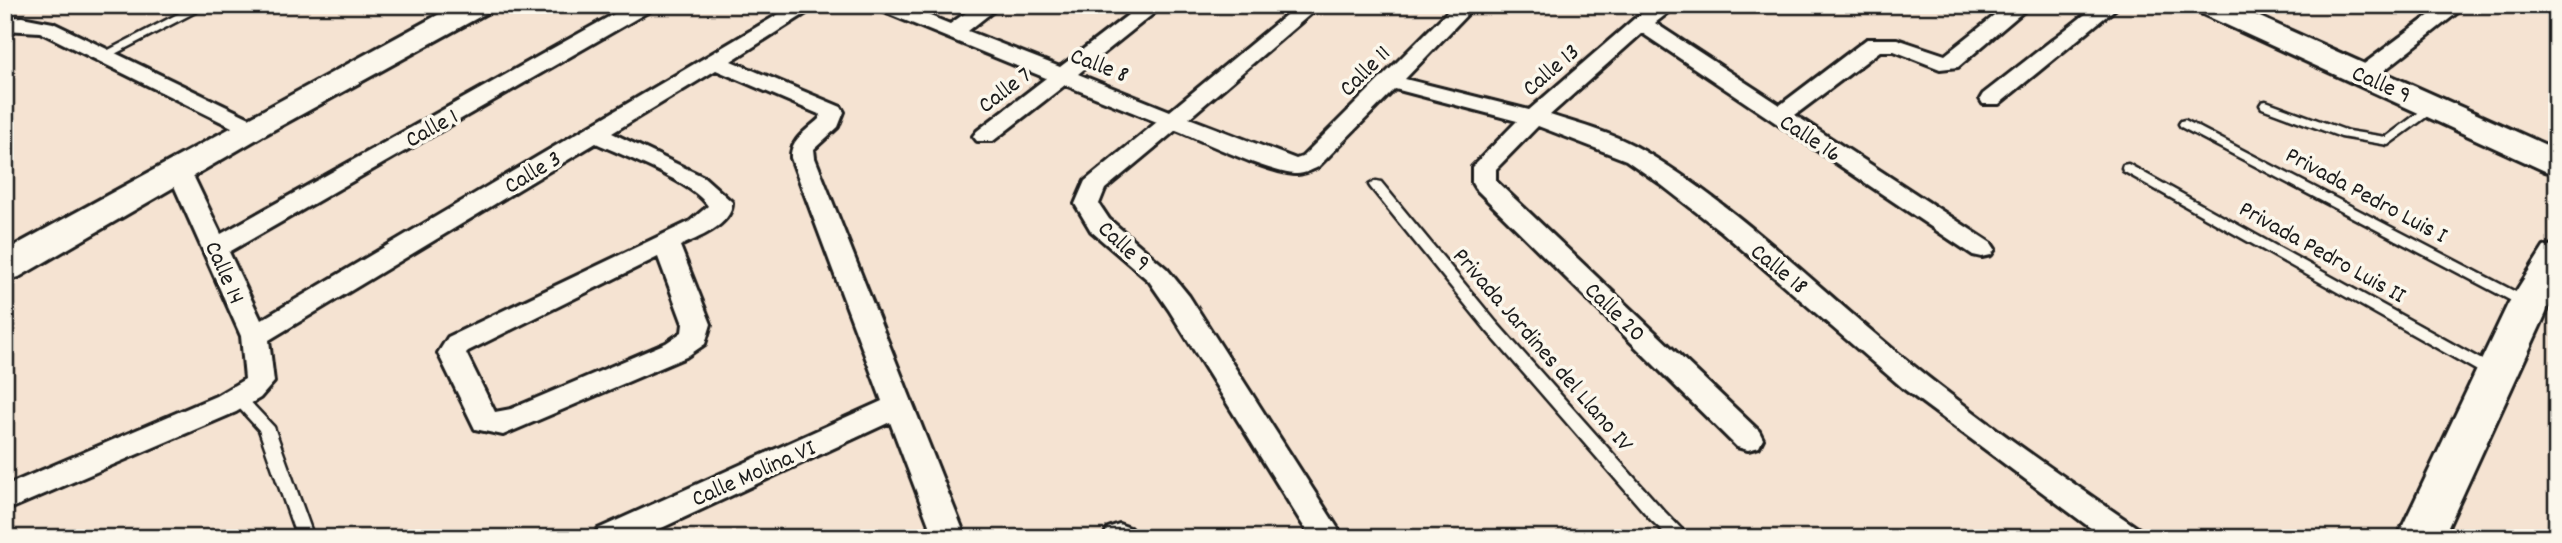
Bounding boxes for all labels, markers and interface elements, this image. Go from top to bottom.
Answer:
street label: Calle 13 [1516,37,1588,106]
street label: Calle 11 [1332,38,1400,106]
street label: Calle 8 [1065,40,1133,93]
street label: Calle 9 [2346,58,2416,114]
street label: Calle 7 [972,60,1040,123]
street label: Calle 1 [400,101,465,158]
street label: Calle 16 [1772,107,1847,172]
street label: Privada Pedro Luis I [2279,140,2453,254]
street label: Calle 3 [499,143,569,204]
street label: Privada Pedro Luis II [2232,194,2412,314]
street label: Calle 9 [1089,214,1157,281]
street label: Calle 14 [194,236,252,310]
street label: Calle 18 [1742,237,1814,304]
street label: Privada Jardines del Llano IV [1443,241,1641,461]
street label: Calle 20 [1575,275,1652,351]
street label: Calle Molina VI [687,432,822,517]

